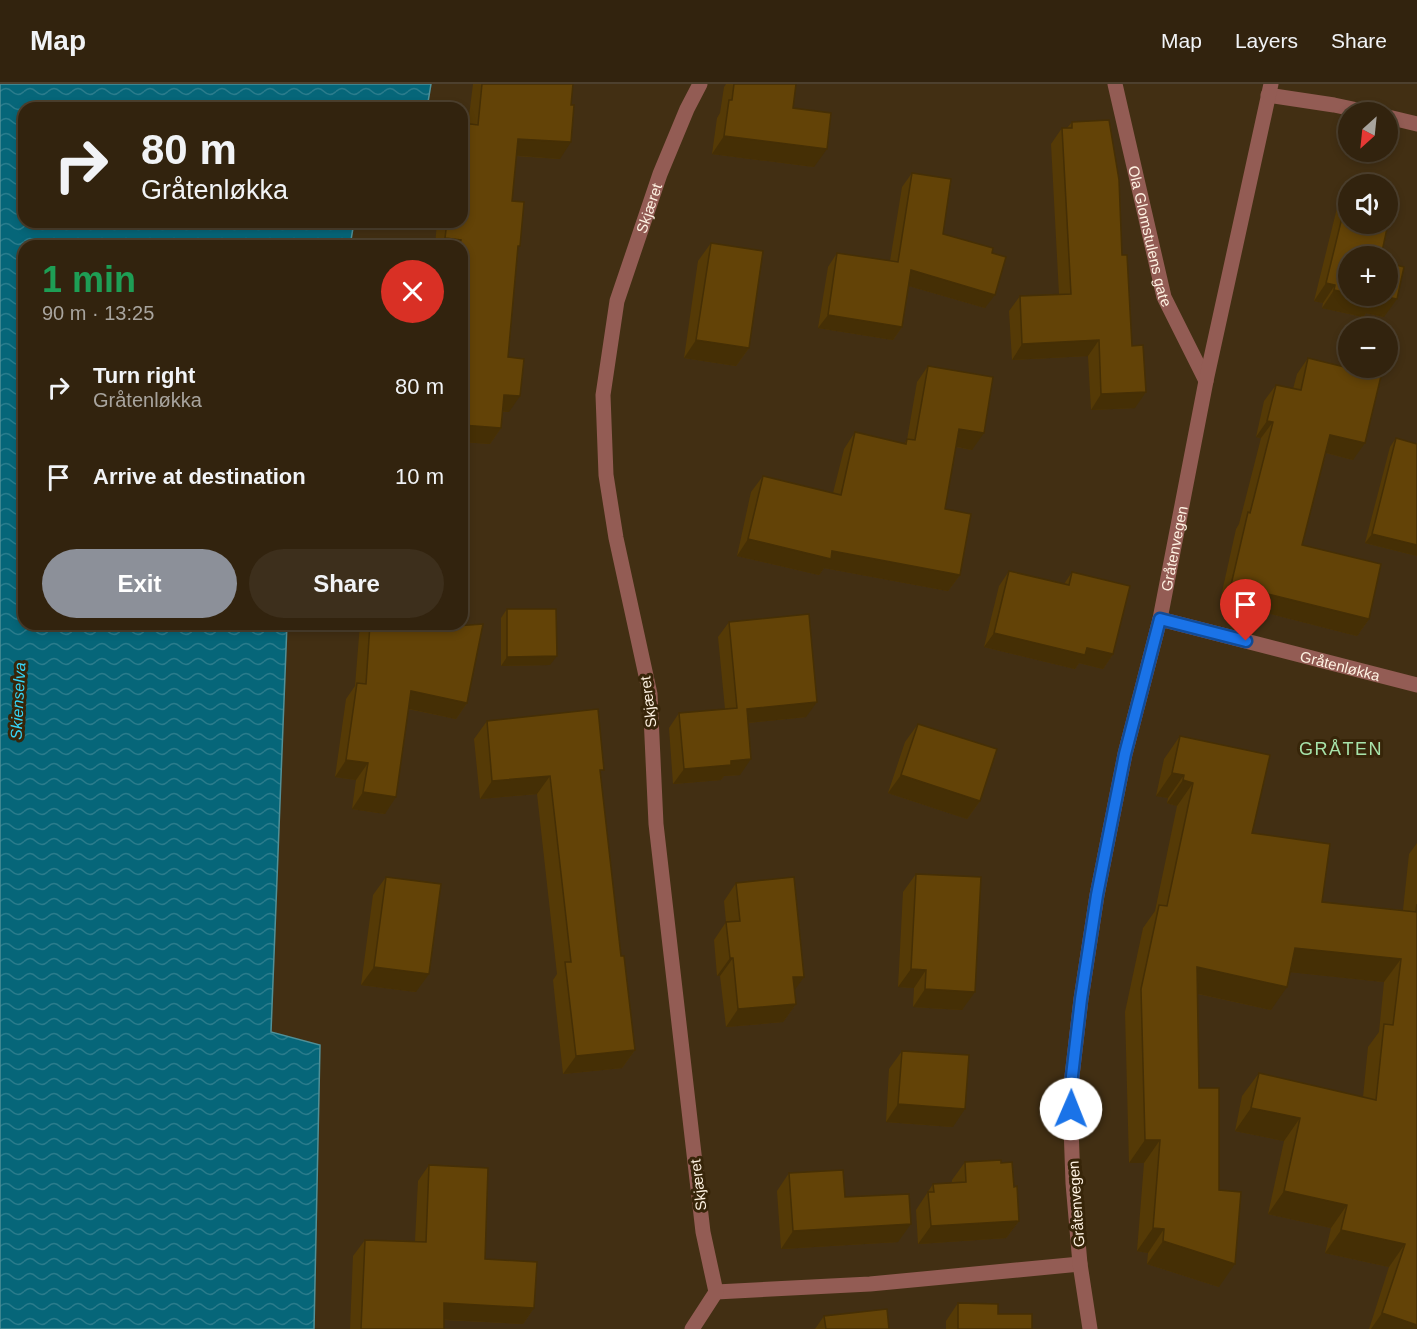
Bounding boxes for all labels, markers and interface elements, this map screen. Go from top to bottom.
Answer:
text: Map [30,25,86,56]
text: Map [1161,29,1202,52]
text: Layers [1235,29,1298,52]
text: Share [1331,29,1387,52]
north arrow [1338,102,1398,162]
map controls [1338,102,1398,378]
icon: right [42,126,120,204]
text: 80 m [141,126,237,173]
street label: Ola Glomstulens gate [1126,164,1176,309]
button: sound [1338,174,1398,234]
text: Gråtenløkka [141,175,288,205]
street label: Skjæret [632,180,665,235]
button: + [1338,246,1398,306]
text: 1 min [42,259,136,300]
button: close [381,260,444,323]
text: 90 m · 13:25 [42,302,154,324]
button: − [1338,318,1398,378]
text: Turn right [93,363,195,388]
icon: right [42,371,75,404]
text: 80 m [395,374,444,399]
text: Gråtenløkka [93,389,202,411]
icon: arrive [42,461,75,494]
text: Arrive at destination [93,464,306,489]
text: 10 m [395,464,444,489]
street label: Gråtenvegen [1157,504,1190,593]
button: Exit [42,549,237,618]
button: Share [249,549,444,618]
pin [1220,579,1271,641]
icon: arrive [1229,588,1262,621]
street label: Gråtenløkka [1298,647,1382,684]
water label: Skienselva [7,662,29,740]
street label: Skjæret [636,674,660,729]
district label: GRÅTEN [1299,739,1383,759]
position arrow [1039,1077,1103,1141]
street label: Skjæret [686,1157,710,1212]
street label: Gråtenvegen [1064,1160,1088,1248]

